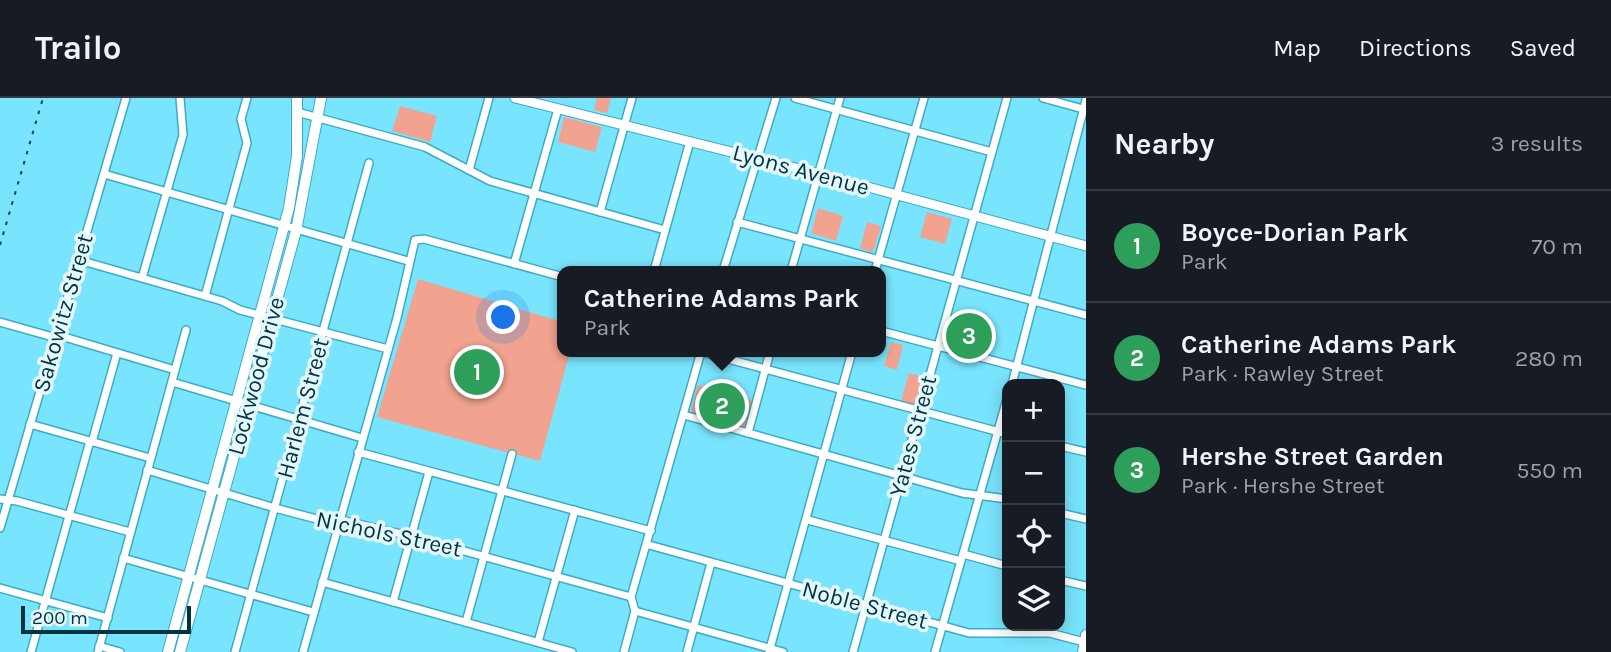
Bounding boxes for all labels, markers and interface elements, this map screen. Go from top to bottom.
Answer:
text: Trailo [35,29,122,67]
text: Map [1273,34,1321,62]
text: Directions [1359,34,1472,62]
text: Saved [1510,34,1576,62]
text: Nearby [1114,126,1214,162]
text: 3 results [1491,130,1583,157]
street label: Lyons Avenue [730,139,872,201]
text: Boyce-Dorian Park [1181,217,1408,248]
street label: Sakowitz Street [27,230,99,395]
text: 1 [1133,233,1141,260]
text: 70 m [1532,233,1583,260]
text: Park [1181,248,1228,275]
popup [557,266,886,357]
text: Catherine Adams Park [584,283,859,314]
street label: Lockwood Drive [222,294,290,458]
your location [486,300,520,334]
pin: 3 [946,310,992,362]
text: Park [584,314,630,341]
text: Catherine Adams Park [1181,329,1457,360]
street label: Harlem Street [271,334,335,481]
text: 2 [1130,345,1144,372]
text: 280 m [1515,345,1583,372]
pin: 1 [454,346,500,398]
text: Park · Rawley Street [1181,360,1384,387]
street label: Yates Street [884,372,942,500]
map controls [1002,379,1065,631]
button: + [1002,379,1065,442]
pin: 2 [699,380,745,432]
text: Hershe Street Garden [1181,441,1444,472]
button: − [1002,442,1065,505]
text: 3 [1130,457,1144,484]
text: 550 m [1516,457,1583,484]
text: Park · Hershe Street [1181,472,1385,499]
street label: Nichols Street [314,505,465,563]
button: locate [1002,505,1065,568]
button: layers [1002,568,1065,631]
street label: Noble Street [799,575,931,635]
scale bar [21,603,191,635]
text: 200 m [32,607,88,629]

